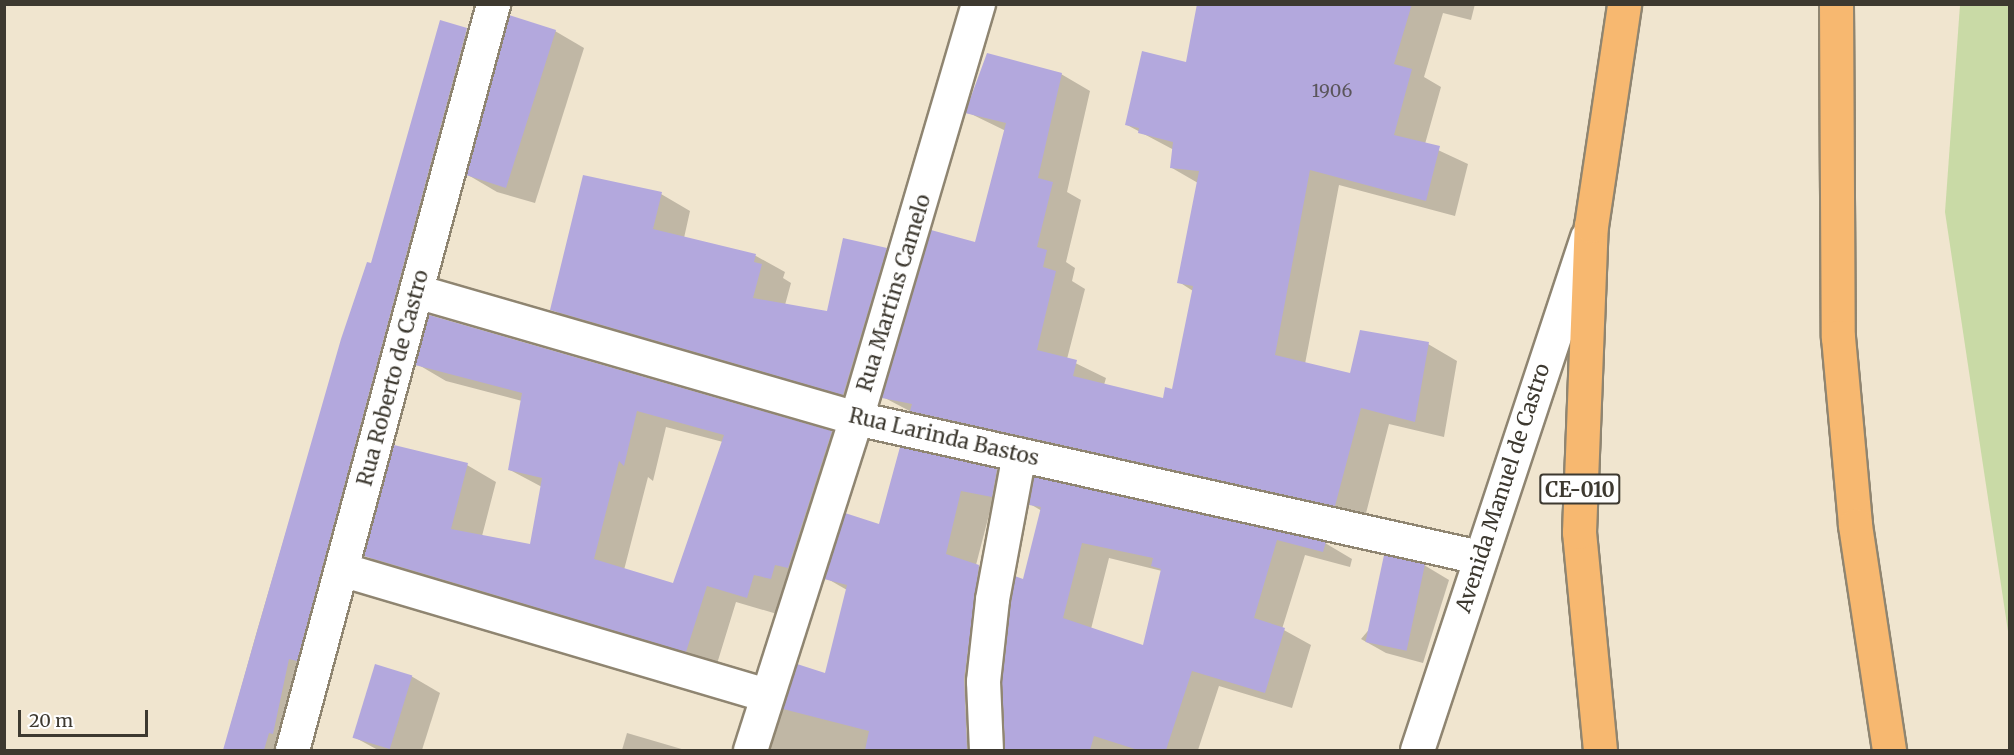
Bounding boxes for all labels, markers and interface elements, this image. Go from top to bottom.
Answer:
house number: 1906 [1312,80,1352,102]
street label: Rua Martins Camelo [852,191,936,395]
street label: Rua Roberto de Castro [352,267,434,489]
street label: Avenida Manuel de Castro [1451,360,1555,616]
street label: Rua Larinda Bastos [846,403,1042,471]
road number: CE-010 [1538,472,1622,506]
scale bar [21,698,152,736]
text: 20 m [29,709,73,732]

